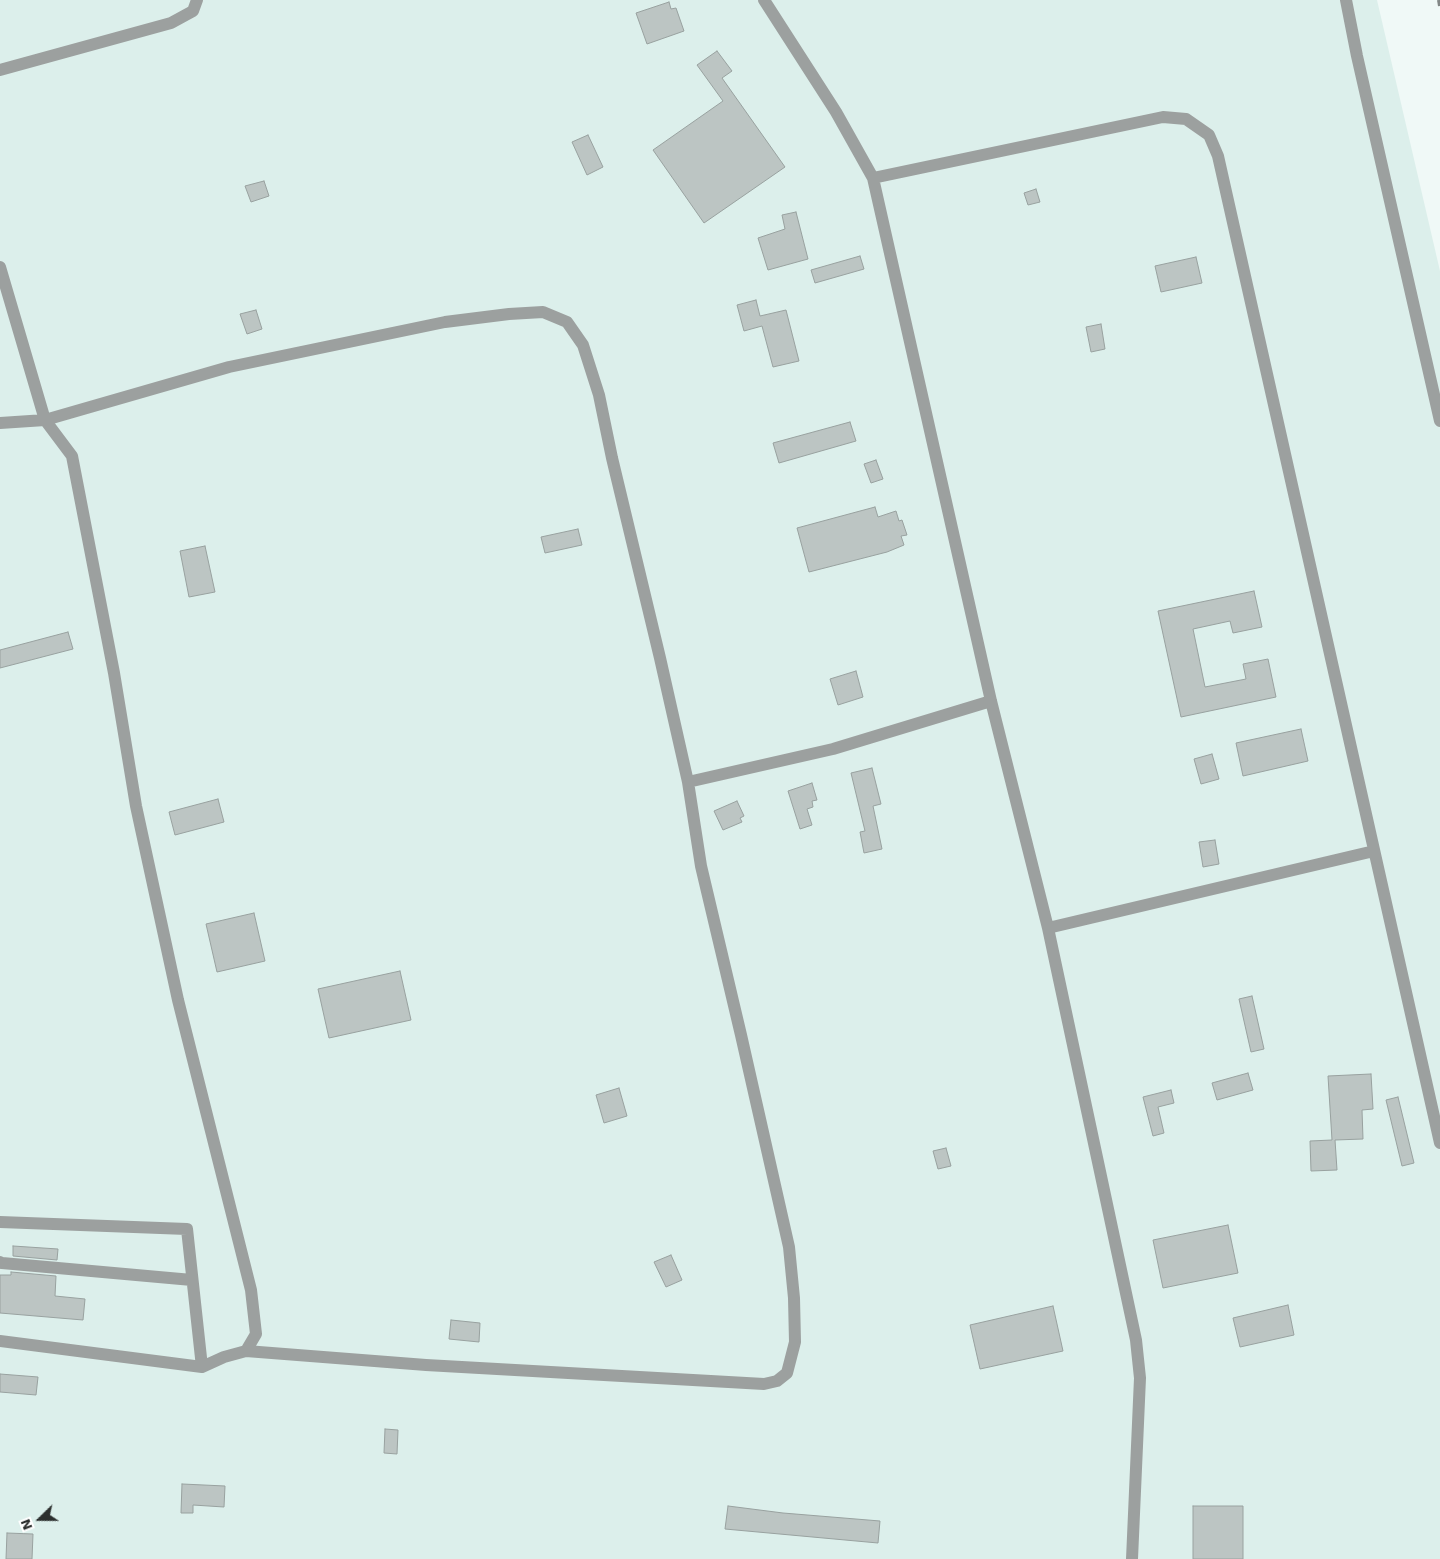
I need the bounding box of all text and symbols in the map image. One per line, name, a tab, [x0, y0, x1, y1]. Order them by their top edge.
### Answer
north arrow	[15, 1494, 65, 1544]
text: N	[17, 1517, 35, 1532]

